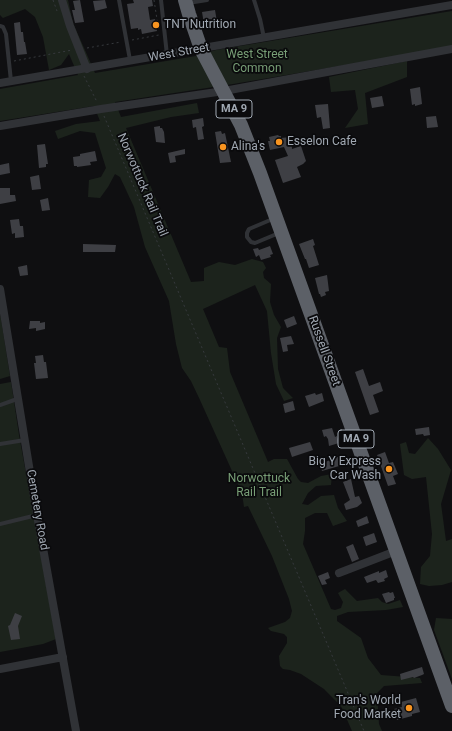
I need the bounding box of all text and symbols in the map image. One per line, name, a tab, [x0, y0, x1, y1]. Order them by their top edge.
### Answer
place label: TNT Nutrition	[164, 18, 236, 32]
marker: TNT Nutrition	[151, 20, 161, 30]
street label: West Street	[147, 41, 211, 65]
park label: West Street Common	[226, 48, 288, 76]
road number: MA 9	[216, 100, 252, 118]
street label: Norwottuck Rail Trail	[114, 131, 170, 239]
place label: Esselon Cafe	[287, 135, 357, 149]
marker: Esselon Cafe	[274, 137, 284, 147]
place label: Alina's	[231, 140, 265, 154]
marker: Alina's	[218, 142, 228, 152]
street label: Russell Street	[305, 314, 343, 388]
road number: MA 9	[338, 430, 374, 448]
place label: Big Y Express Car Wash	[308, 455, 381, 483]
marker: Big Y Express Car Wash	[384, 464, 394, 474]
street label: Cemetery Road	[23, 469, 51, 551]
park label: Norwottuck Rail Trail	[228, 472, 290, 500]
place label: Tran's World Food Market	[334, 694, 401, 722]
marker: Tran's World Food Market	[404, 703, 414, 713]

